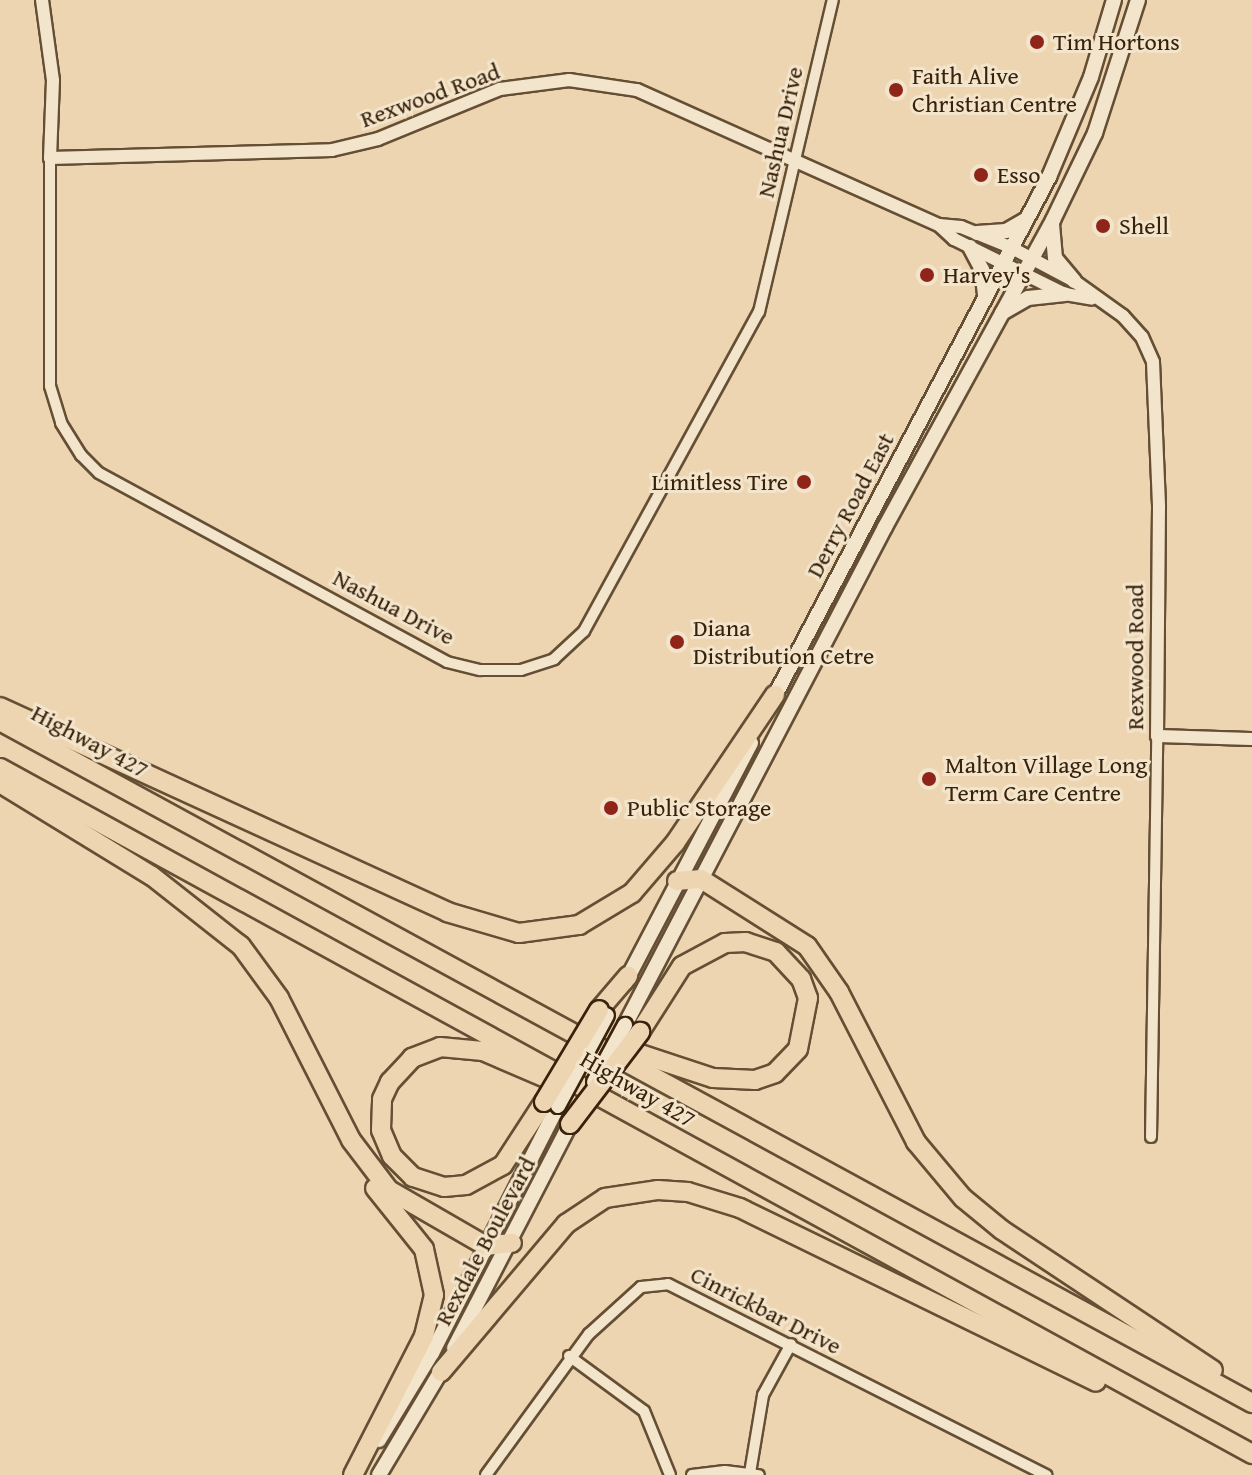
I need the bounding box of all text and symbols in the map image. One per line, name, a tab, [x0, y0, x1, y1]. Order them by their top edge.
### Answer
place label: Tim Hortons	[1053, 28, 1180, 56]
marker: Tim Hortons	[1028, 33, 1046, 51]
street label: Rexwood Road	[356, 56, 504, 134]
place label: Faith Alive Christian Centre	[912, 62, 1077, 118]
street label: Nashua Drive	[751, 64, 809, 200]
marker: Faith Alive Christian Centre	[887, 81, 905, 99]
place label: Esso	[997, 161, 1040, 189]
marker: Esso	[972, 166, 990, 184]
place label: Shell	[1119, 212, 1169, 240]
marker: Shell	[1094, 217, 1112, 235]
place label: Harvey's	[943, 261, 1030, 289]
marker: Harvey's	[918, 266, 936, 284]
street label: Derry Road East	[800, 428, 900, 582]
place label: Limitless Tire	[651, 468, 788, 496]
marker: Limitless Tire	[795, 473, 813, 491]
street label: Nashua Drive	[328, 563, 460, 651]
street label: Rexwood Road	[1121, 584, 1149, 730]
place label: Diana Distribution Cetre	[693, 614, 874, 670]
marker: Diana Distribution Cetre	[668, 633, 686, 651]
street label: Highway 427	[27, 698, 153, 784]
place label: Malton Village Long Term Care Centre	[945, 751, 1147, 807]
marker: Malton Village Long Term Care Centre	[920, 770, 938, 788]
place label: Public Storage	[627, 794, 771, 822]
marker: Public Storage	[602, 799, 620, 817]
street label: Highway 427	[575, 1045, 701, 1133]
street label: Rexdale Boulevard	[429, 1152, 541, 1330]
street label: Cinrickbar Drive	[686, 1260, 846, 1360]

